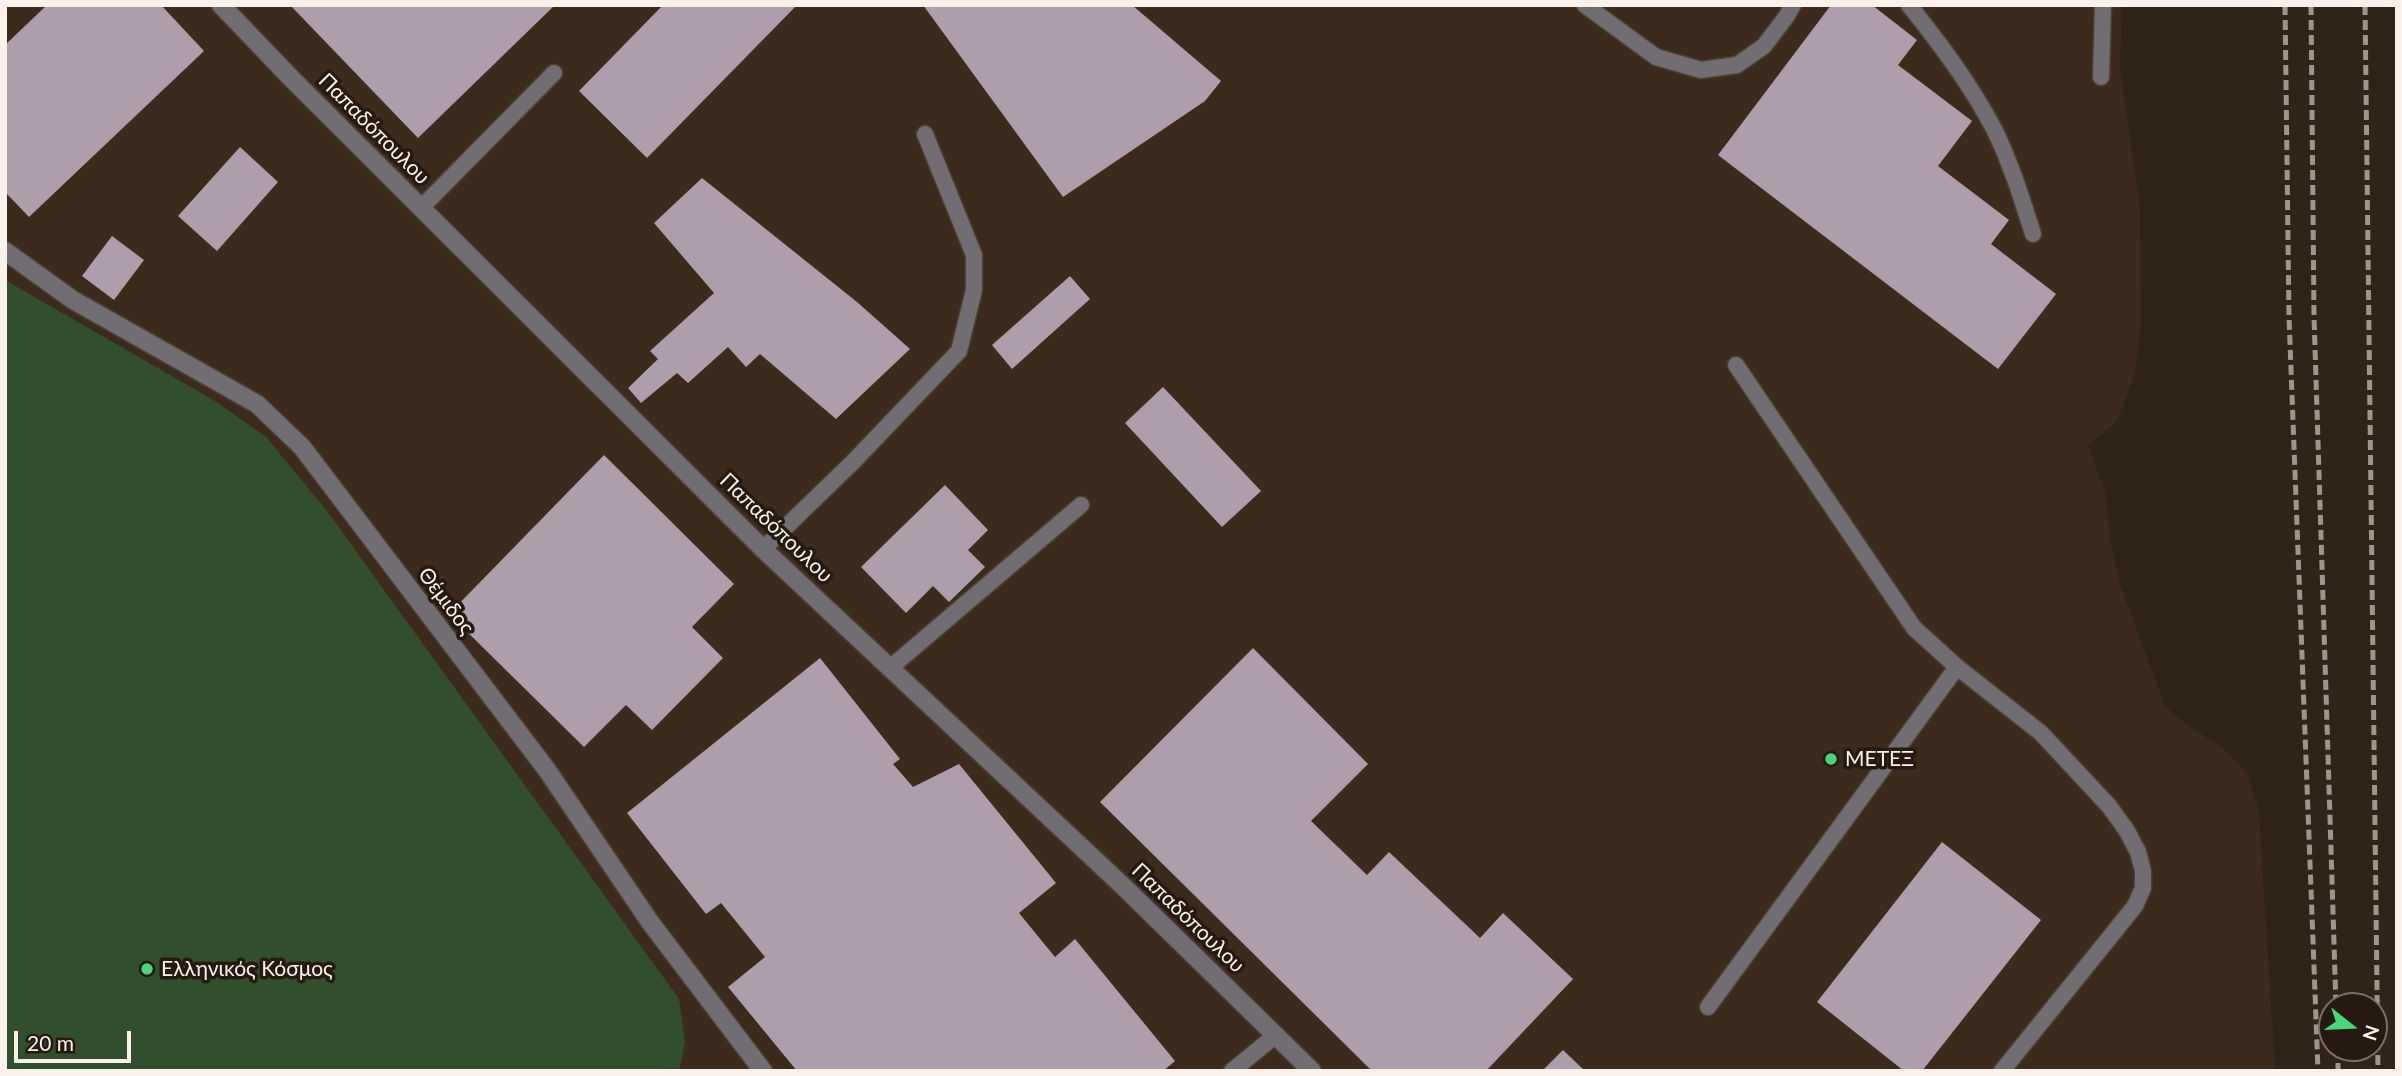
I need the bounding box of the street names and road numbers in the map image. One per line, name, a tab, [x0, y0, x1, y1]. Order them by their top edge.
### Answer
street label: Παπαδόπουλου	[313, 68, 435, 190]
street label: Παπαδόπουλου	[714, 468, 838, 588]
street label: Θέμιδος	[413, 563, 479, 639]
street label: Παπαδόπουλου	[1126, 858, 1250, 978]

